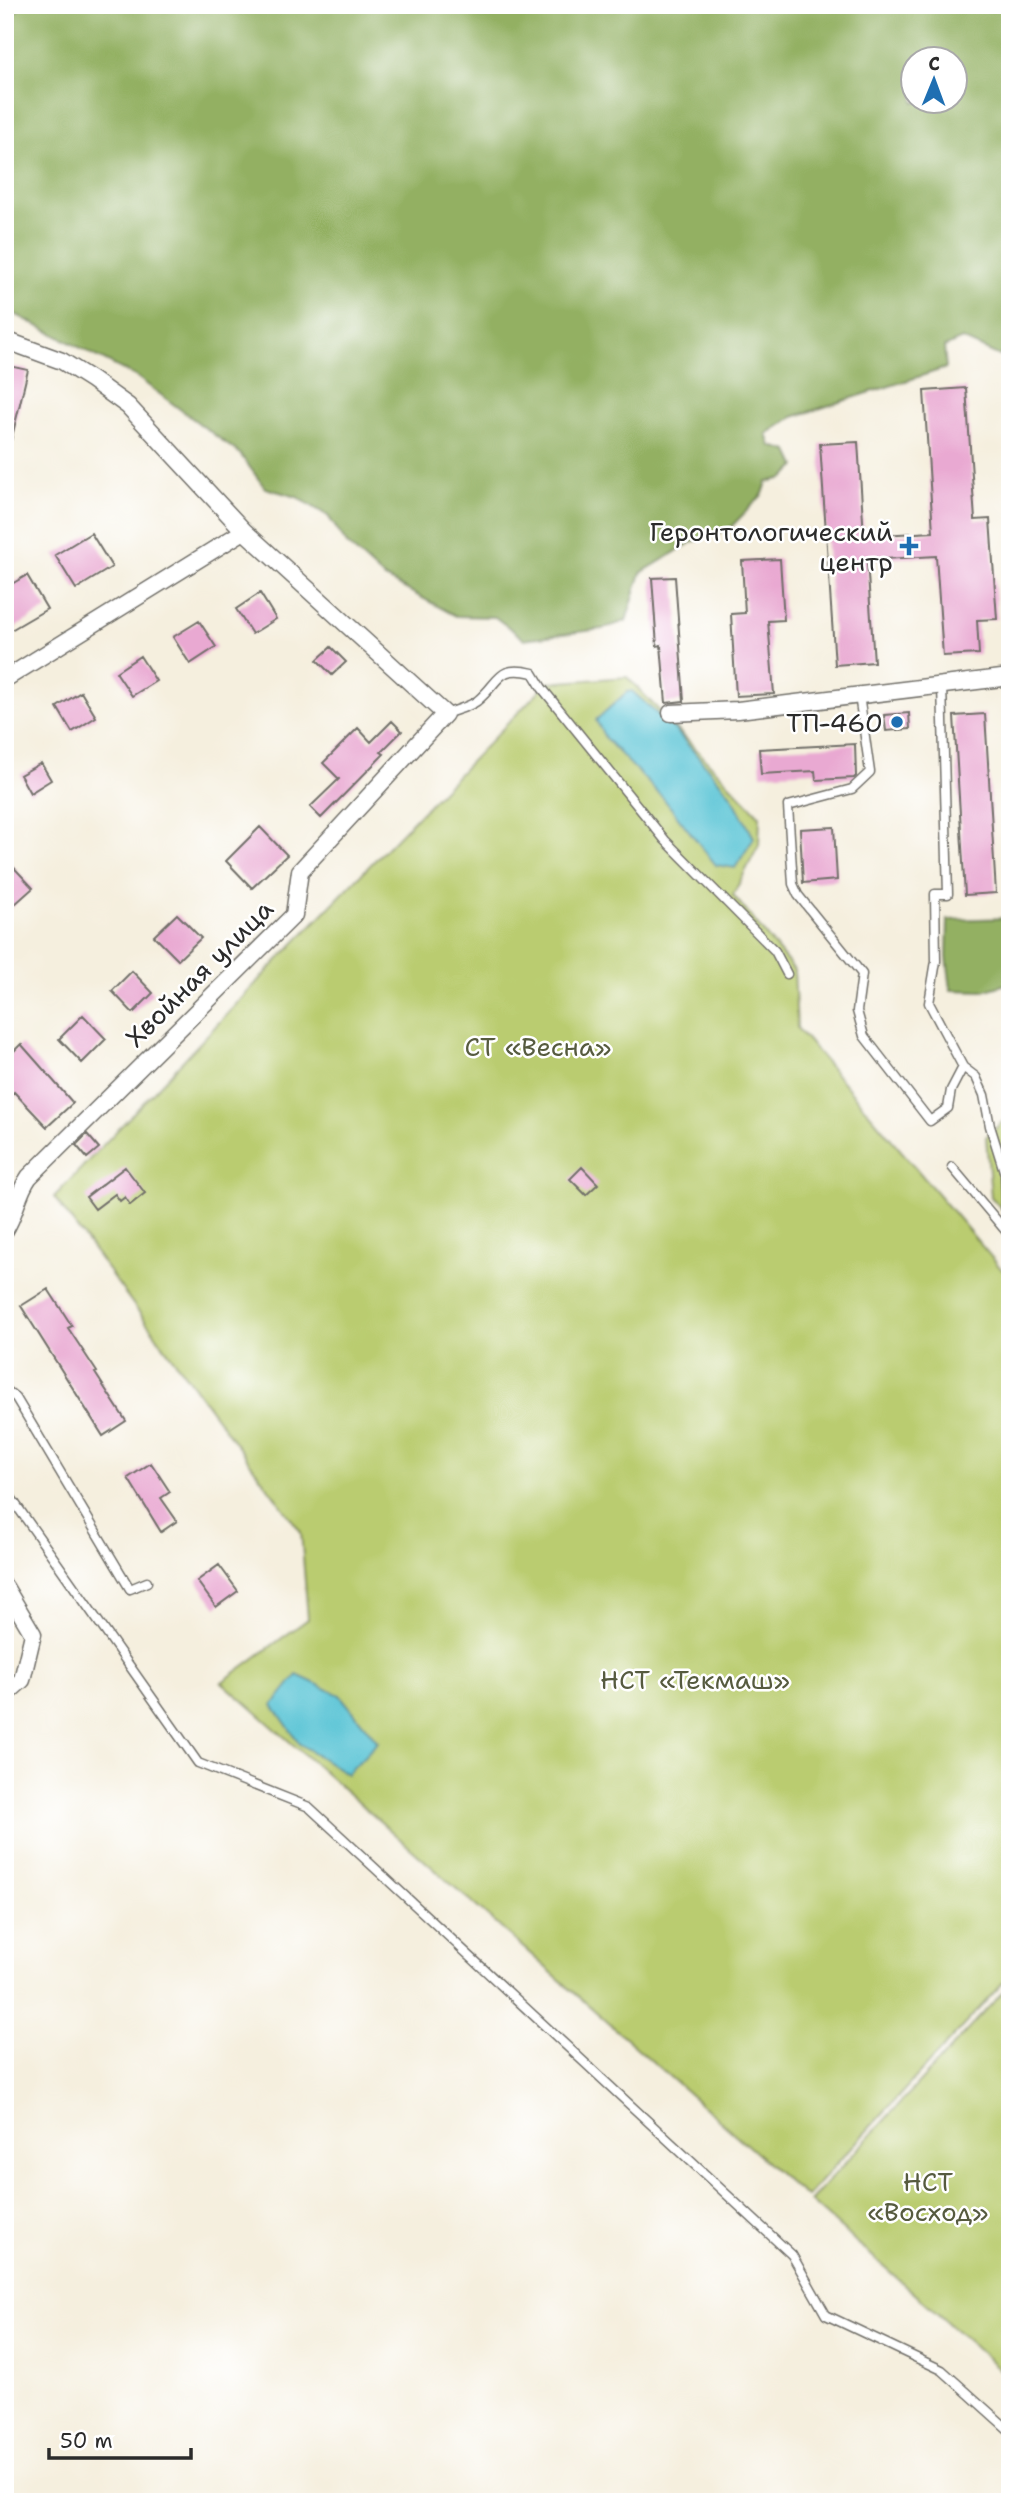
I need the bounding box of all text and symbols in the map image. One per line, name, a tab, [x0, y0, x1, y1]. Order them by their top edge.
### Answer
north arrow	[900, 46, 970, 116]
text: С	[928, 51, 940, 76]
place label: Геронтологический центр	[650, 514, 893, 579]
marker: Геронтологический центр	[899, 536, 919, 556]
place label: ТП-460	[786, 705, 883, 740]
marker: ТП-460	[889, 714, 905, 730]
street label: Хвойная улица	[117, 891, 281, 1055]
park label: СТ «Весна»	[465, 1029, 611, 1064]
park label: НСТ «Текмаш»	[600, 1662, 790, 1697]
park label: НСТ «Восход»	[867, 2164, 989, 2229]
scale bar	[49, 2416, 191, 2460]
text: 50 m	[60, 2427, 113, 2455]

